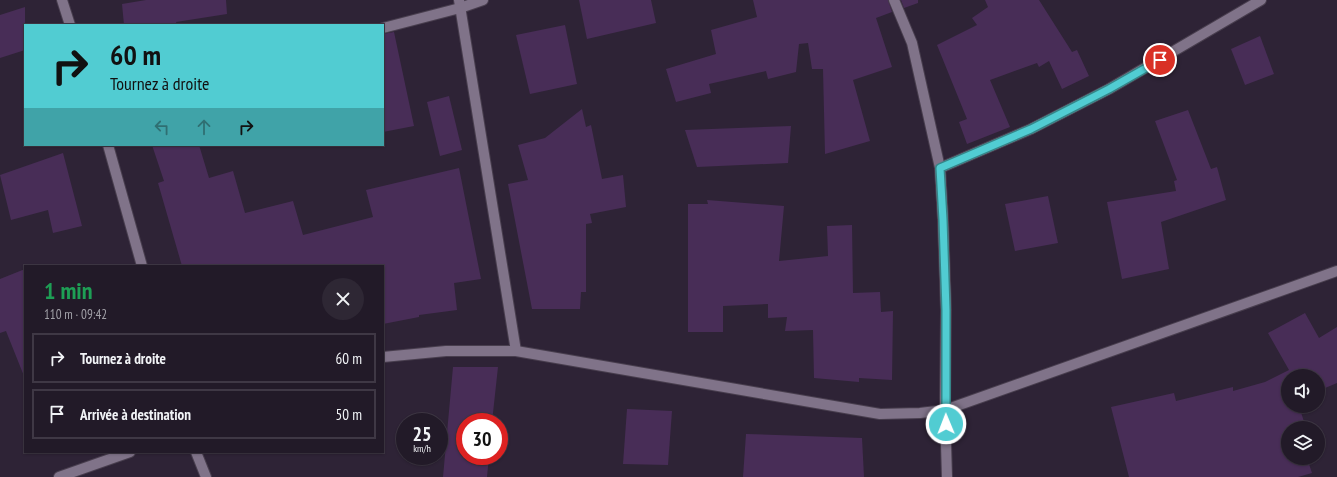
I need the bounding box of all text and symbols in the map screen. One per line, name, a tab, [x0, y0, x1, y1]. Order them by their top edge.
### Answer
text: 60 m	[110, 36, 161, 73]
icon: right	[44, 40, 96, 92]
pin	[1143, 43, 1177, 77]
icon: arrive	[1149, 49, 1171, 71]
text: Tournez à droite	[110, 72, 209, 95]
icon: left	[151, 116, 173, 138]
icon: ahead	[193, 116, 215, 138]
icon: right	[235, 116, 257, 138]
text: 1 min	[44, 275, 92, 306]
button: close	[322, 278, 364, 320]
text: 110 m · 09:42	[44, 306, 107, 323]
icon: right	[46, 347, 68, 369]
text: Tournez à droite	[80, 349, 166, 368]
text: 60 m	[336, 349, 362, 368]
map controls	[1281, 369, 1325, 465]
button: sound	[1281, 369, 1325, 413]
icon: arrive	[46, 403, 68, 425]
position arrow	[925, 403, 967, 445]
text: Arrivée à destination	[80, 405, 191, 424]
text: 50 m	[336, 405, 362, 424]
speed limit sign: 30	[456, 413, 508, 465]
text: 25	[412, 421, 432, 447]
button: layers	[1281, 421, 1325, 465]
text: km/h	[413, 442, 431, 455]

